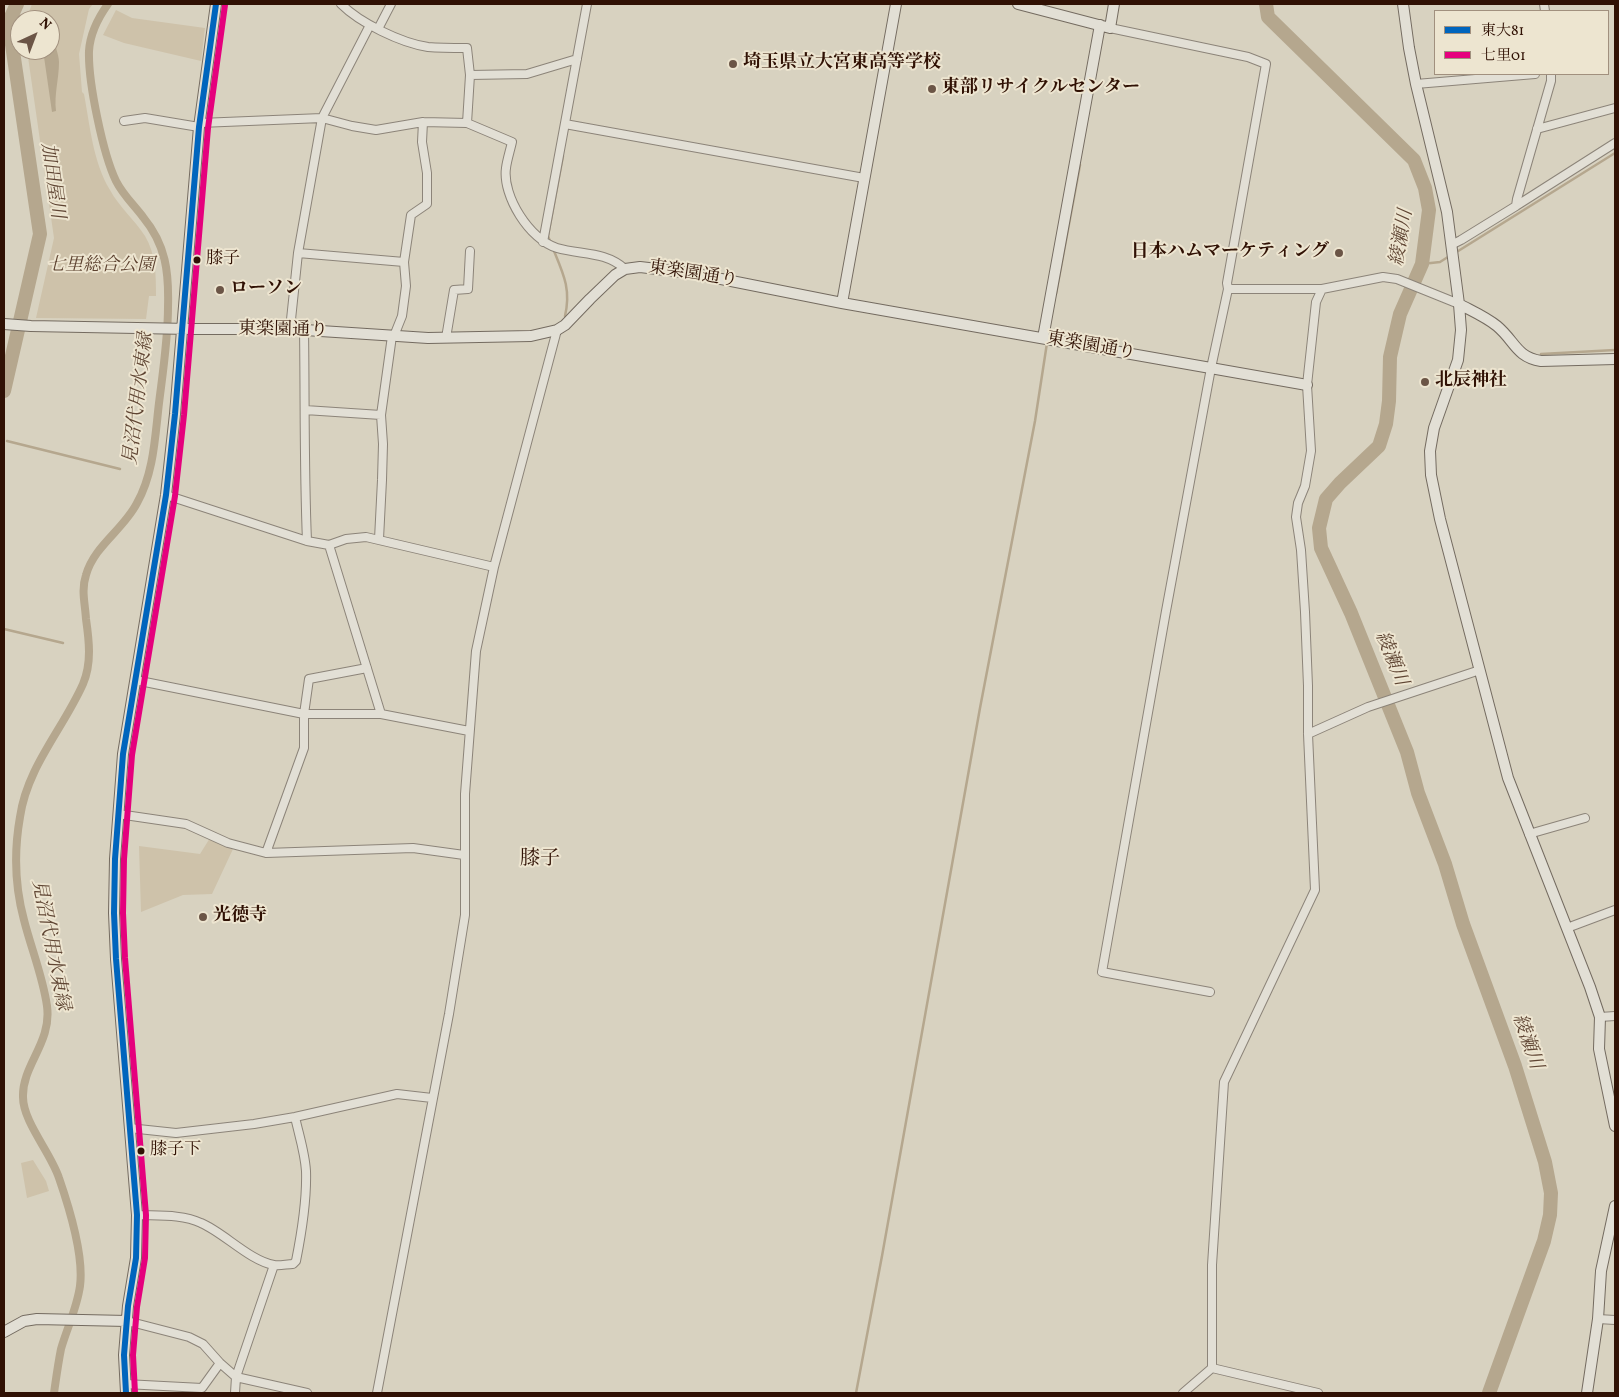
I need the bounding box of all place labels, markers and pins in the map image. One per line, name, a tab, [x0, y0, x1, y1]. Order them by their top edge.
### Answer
place label: 埼玉県立大宮東高等学校	[743, 53, 941, 75]
marker: 埼玉県立大宮東高等学校	[727, 58, 739, 70]
place label: 東部リサイクルセンター	[942, 78, 1140, 100]
marker: 東部リサイクルセンター	[926, 83, 938, 95]
place label: 日本ハムマーケティング	[1131, 242, 1329, 264]
marker: 日本ハムマーケティング	[1333, 247, 1345, 259]
place label: 膝子	[206, 250, 240, 270]
marker: 膝子	[192, 255, 202, 265]
place label: ローソン	[230, 279, 302, 301]
marker: ローソン	[214, 284, 226, 296]
place label: 北辰神社	[1435, 371, 1507, 393]
marker: 北辰神社	[1419, 376, 1431, 388]
place label: 光徳寺	[213, 906, 267, 928]
marker: 光徳寺	[197, 911, 209, 923]
place label: 膝子下	[150, 1141, 201, 1161]
marker: 膝子下	[136, 1146, 146, 1156]

